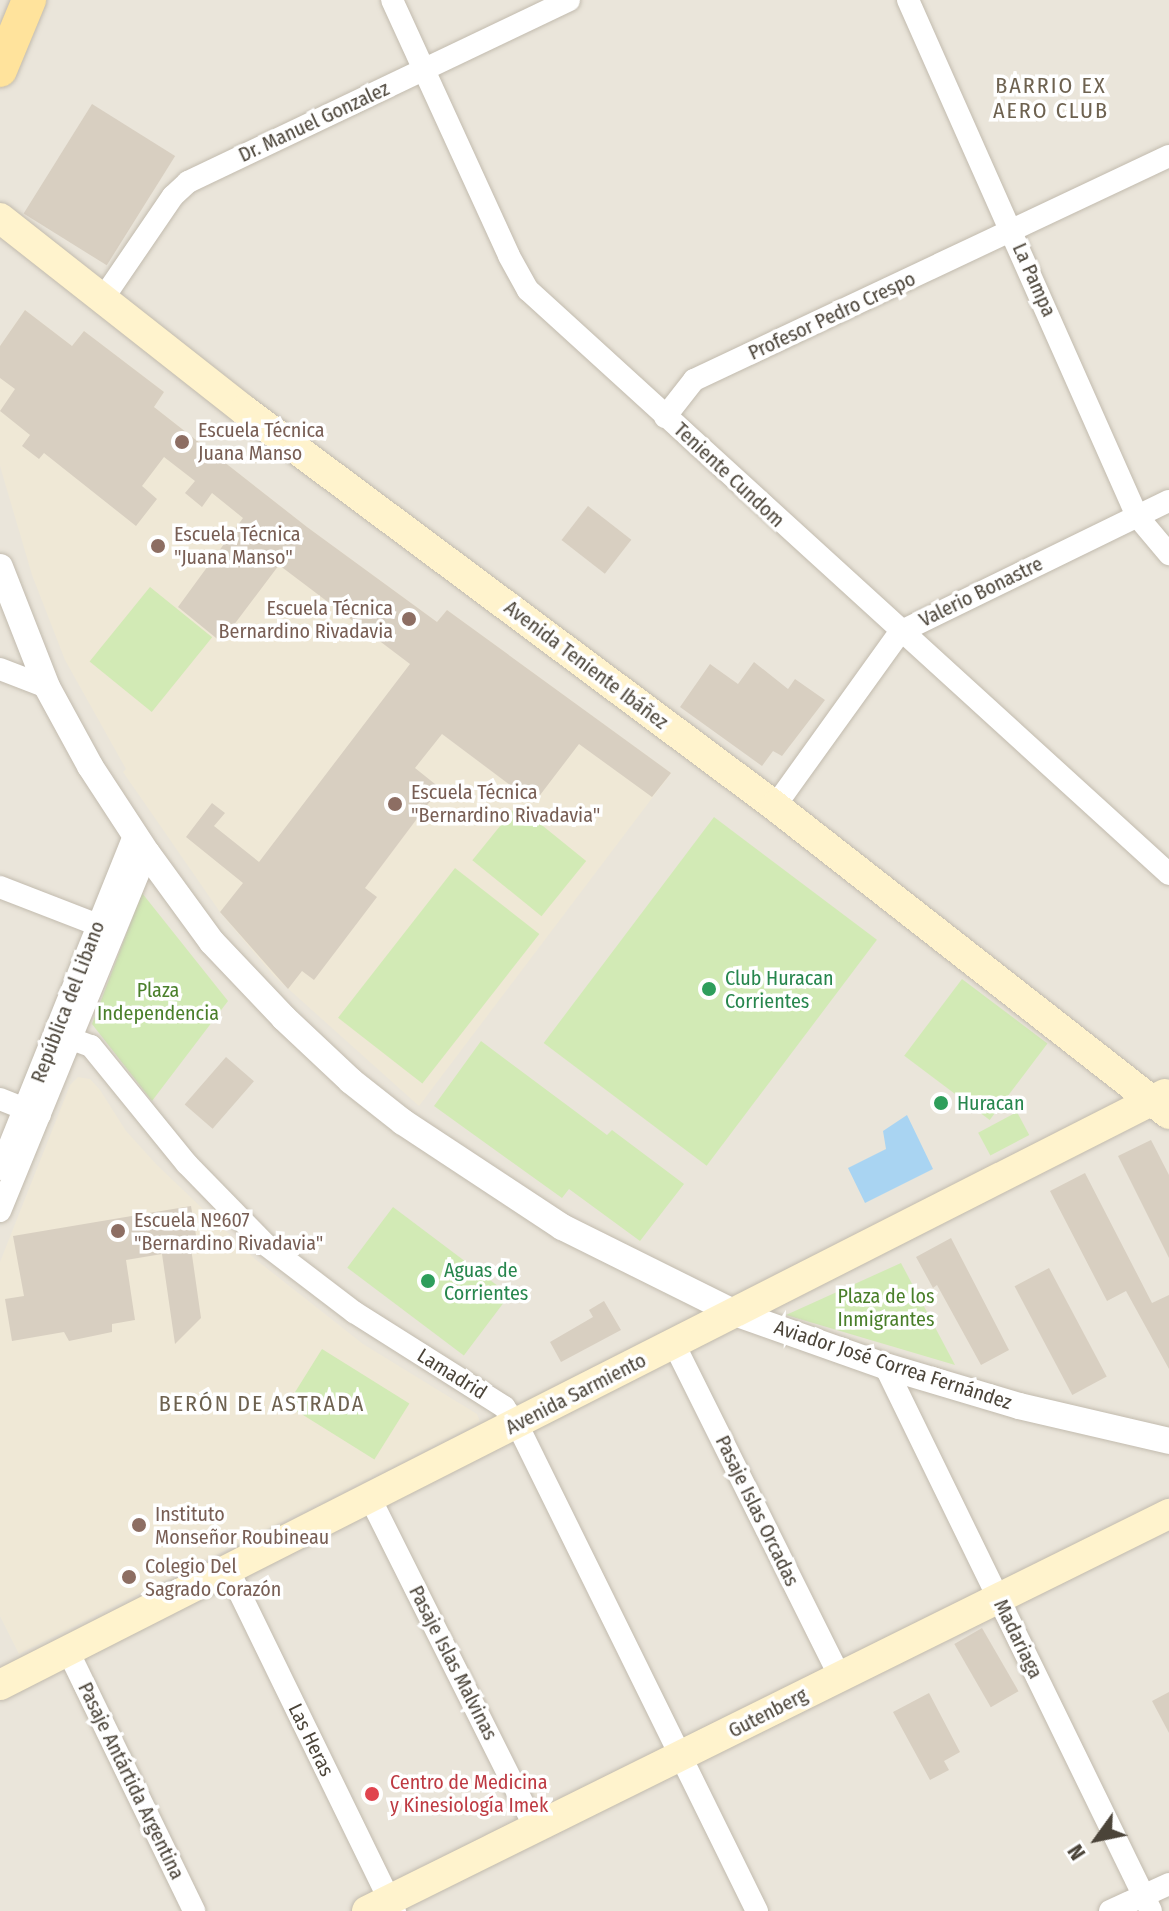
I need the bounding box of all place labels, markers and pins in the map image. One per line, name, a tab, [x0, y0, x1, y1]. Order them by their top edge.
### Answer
place label: Escuela Técnica Juana Manso	[198, 418, 325, 465]
marker: Escuela Técnica Juana Manso	[173, 433, 191, 451]
place label: Escuela Técnica "Juana Manso"	[174, 522, 301, 569]
marker: Escuela Técnica "Juana Manso"	[149, 537, 167, 555]
place label: Escuela Técnica Bernardino Rivadavia	[219, 596, 393, 643]
marker: Escuela Técnica Bernardino Rivadavia	[400, 610, 418, 628]
place label: Escuela Técnica "Bernardino Rivadavia"	[411, 780, 600, 827]
marker: Escuela Técnica "Bernardino Rivadavia"	[386, 795, 404, 813]
place label: Club Huracan Corrientes	[725, 966, 833, 1013]
marker: Club Huracan Corrientes	[700, 980, 718, 998]
place label: Huracan	[957, 1091, 1024, 1115]
marker: Huracan	[932, 1094, 950, 1112]
place label: Escuela Nº607 "Bernardino Rivadavia"	[134, 1208, 323, 1255]
marker: Escuela Nº607 "Bernardino Rivadavia"	[109, 1222, 127, 1240]
place label: Aguas de Corrientes	[444, 1258, 528, 1305]
marker: Aguas de Corrientes	[419, 1272, 437, 1290]
place label: Instituto Monseñor Roubineau	[155, 1502, 329, 1549]
marker: Instituto Monseñor Roubineau	[130, 1516, 148, 1534]
place label: Colegio Del Sagrado Corazón	[145, 1554, 281, 1601]
marker: Colegio Del Sagrado Corazón	[120, 1568, 138, 1586]
place label: Centro de Medicina y Kinesiología Imek	[390, 1770, 548, 1817]
marker: Centro de Medicina y Kinesiología Imek	[361, 1783, 383, 1805]

